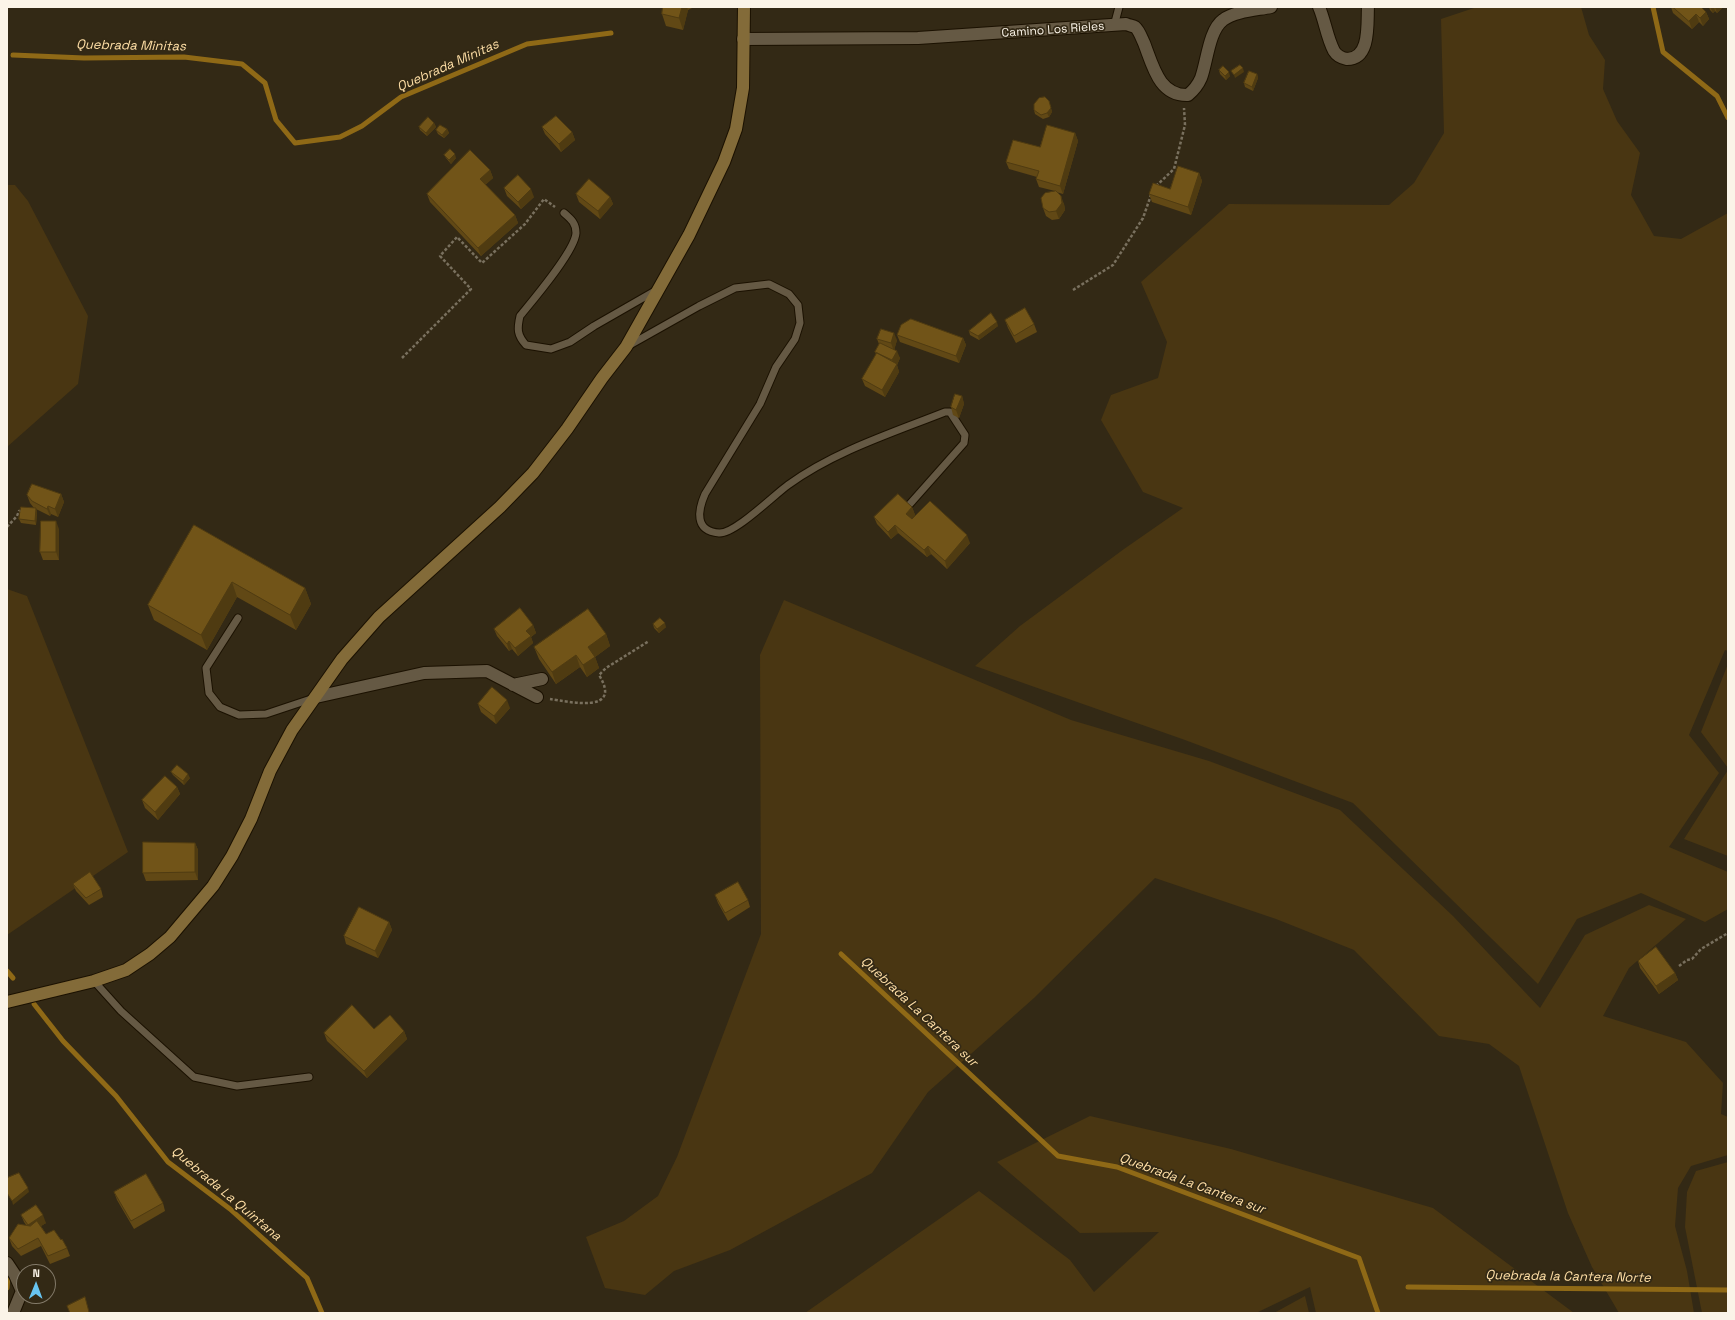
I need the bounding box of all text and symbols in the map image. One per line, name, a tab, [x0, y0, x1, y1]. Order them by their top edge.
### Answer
street label: Camino Los Rieles	[1001, 19, 1105, 41]
water label: Quebrada Minitas	[76, 37, 186, 55]
water label: Quebrada Minitas	[395, 37, 501, 95]
water label: Quebrada La Cantera sur	[857, 954, 981, 1070]
water label: Quebrada La Quintana	[168, 1144, 284, 1244]
water label: Quebrada La Cantera sur	[1117, 1150, 1267, 1218]
north arrow	[16, 1264, 56, 1304]
text: N	[32, 1266, 40, 1280]
water label: Quebrada la Cantera Norte	[1485, 1268, 1651, 1286]

